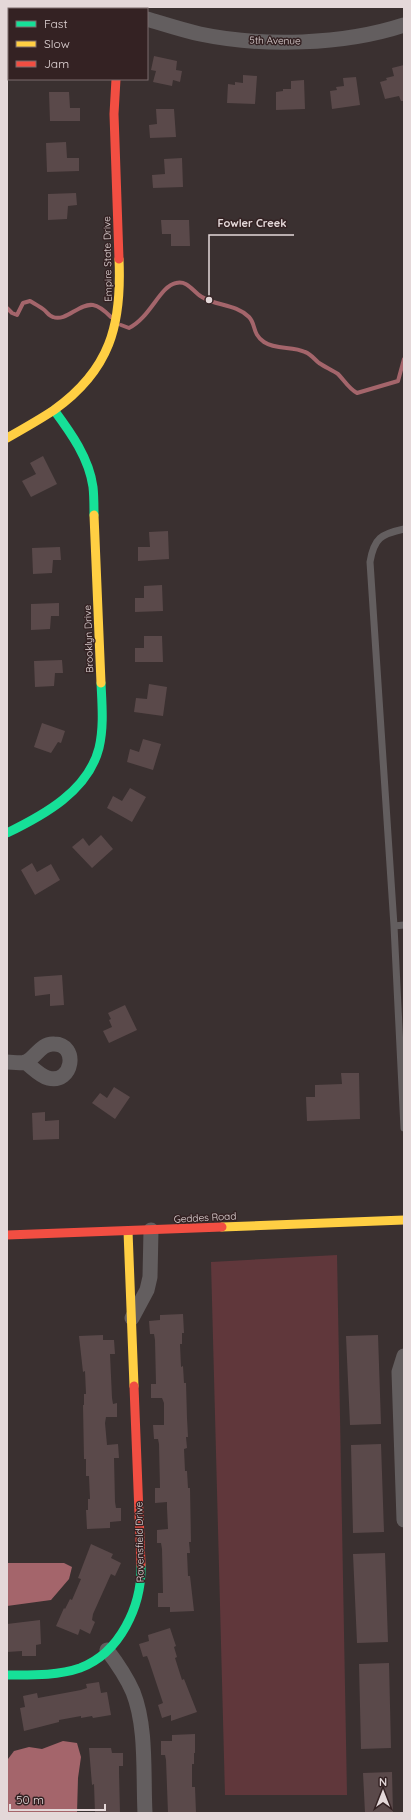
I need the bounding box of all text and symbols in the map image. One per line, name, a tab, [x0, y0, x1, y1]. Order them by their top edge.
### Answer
legend	[8, 8, 148, 80]
text: Fast	[44, 16, 68, 31]
street label: 5th Avenue	[249, 34, 301, 47]
text: Slow	[44, 36, 70, 51]
text: Jam	[44, 56, 69, 71]
callout: Fowler Creek	[209, 212, 294, 235]
street label: Empire State Drive	[100, 216, 115, 302]
text: Fowler Creek	[217, 216, 287, 230]
street label: Brooklyn Drive	[81, 604, 96, 673]
street label: Geddes Road	[173, 1209, 237, 1226]
street label: Ravensfield Drive	[132, 1501, 147, 1582]
north arrow	[363, 1772, 403, 1812]
text: N	[379, 1775, 387, 1789]
scale bar	[10, 1786, 105, 1812]
text: 50 m	[16, 1792, 44, 1807]

